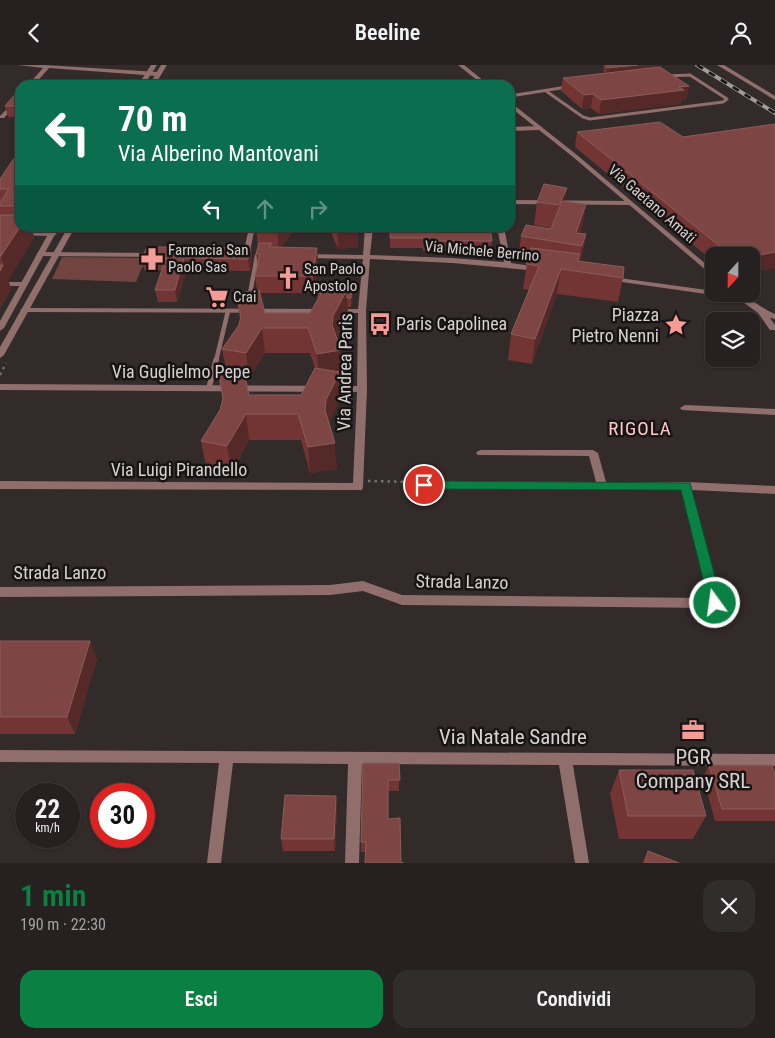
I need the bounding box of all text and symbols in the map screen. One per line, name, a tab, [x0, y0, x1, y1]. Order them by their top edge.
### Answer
icon: back	[20, 19, 48, 47]
icon: person	[727, 19, 755, 47]
text: Beeline	[355, 20, 420, 45]
text: 70 m	[118, 99, 187, 140]
icon: left	[35, 100, 100, 165]
text: Via Alberino Mantovani	[118, 141, 319, 166]
street label: Via Gaetano Amati	[604, 161, 700, 247]
icon: left	[198, 195, 226, 223]
icon: ahead	[251, 195, 279, 223]
icon: right	[304, 195, 332, 223]
street label: Via Michele Berrino	[424, 237, 540, 265]
place label: Farmacia San Paolo Sas	[168, 241, 248, 276]
pharmacy icon: Farmacia San Paolo Sas	[139, 246, 165, 272]
north arrow	[705, 247, 760, 303]
map controls	[705, 247, 760, 367]
place label: San Paolo Apostolo	[304, 260, 364, 295]
church icon: San Paolo Apostolo	[275, 265, 301, 291]
supermarket icon: Crai	[204, 284, 230, 310]
place label: Crai	[233, 288, 256, 306]
place label: Piazza Pietro Nenni	[571, 304, 659, 346]
bus stop icon: Paris Capolinea	[367, 311, 393, 337]
place icon: Piazza Pietro Nenni	[663, 312, 689, 338]
button: layers	[705, 312, 760, 367]
street label: Via Andrea Paris	[333, 313, 356, 431]
place label: Paris Capolinea	[396, 313, 507, 334]
street label: Via Guglielmo Pepe	[112, 361, 250, 382]
district label: RIGOLA	[608, 417, 672, 440]
street label: Via Luigi Pirandello	[111, 459, 247, 480]
pin	[403, 464, 445, 506]
icon: arrive	[410, 471, 438, 499]
street label: Strada Lanzo	[14, 562, 106, 583]
street label: Strada Lanzo	[415, 570, 509, 593]
position arrow	[688, 576, 740, 628]
office icon: PGR Company SRL	[680, 717, 706, 743]
street label: Via Natale Sandre	[439, 725, 587, 749]
place label: PGR Company SRL	[636, 745, 750, 793]
speed limit sign: 30	[90, 783, 155, 848]
text: 22	[35, 795, 60, 824]
text: km/h	[35, 821, 60, 835]
text: 1 min	[20, 878, 86, 913]
button: close	[703, 880, 755, 932]
text: 190 m · 22:30	[20, 915, 106, 934]
button: Esci	[20, 970, 383, 1028]
button: Condividi	[393, 970, 755, 1028]

